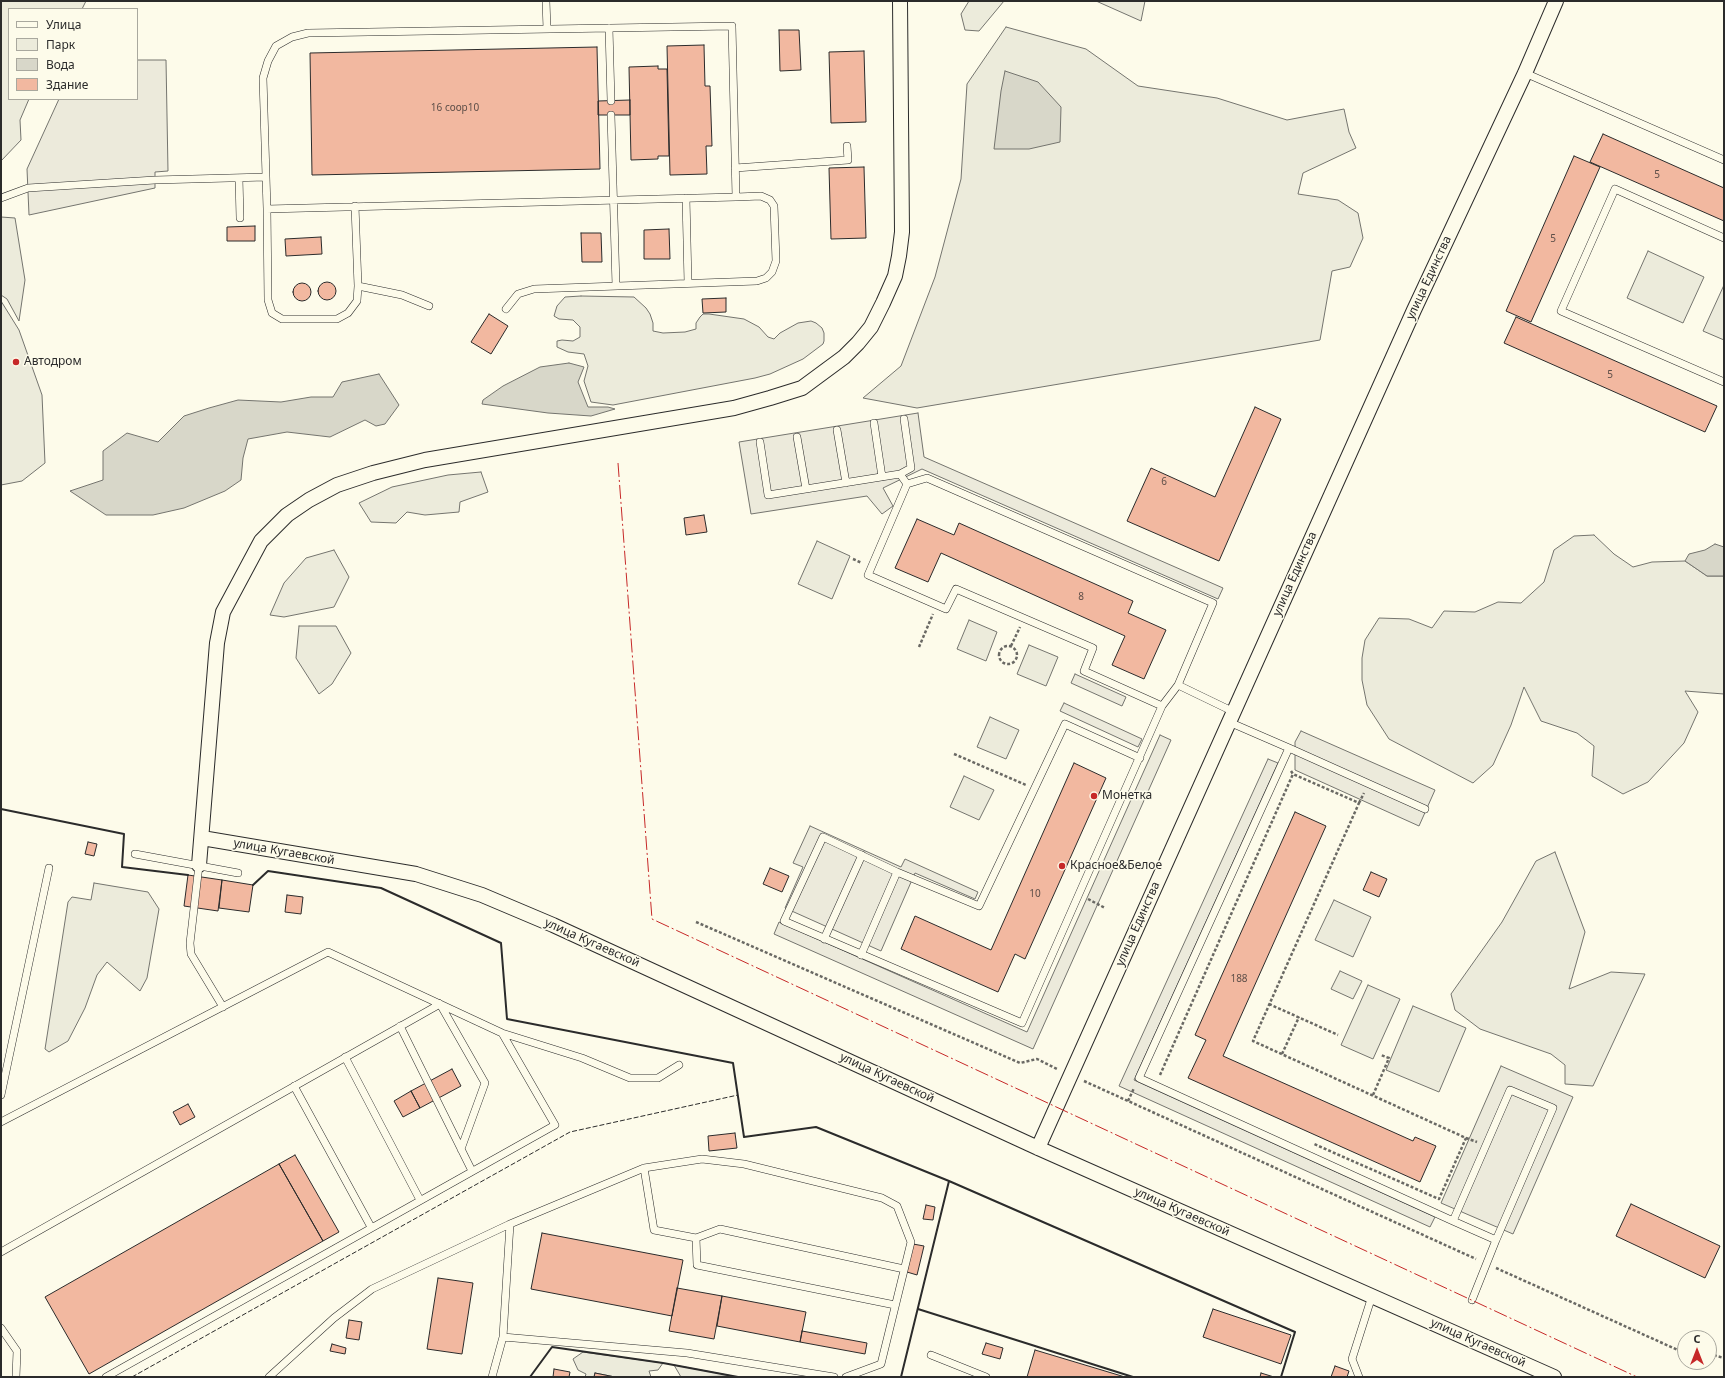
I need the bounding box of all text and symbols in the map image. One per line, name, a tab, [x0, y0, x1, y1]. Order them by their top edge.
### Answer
legend	[8, 8, 138, 100]
text: Улица	[46, 16, 81, 33]
text: Парк	[46, 36, 75, 53]
text: Вода	[46, 56, 75, 73]
text: Здание	[46, 76, 88, 93]
house number: 16 соор10	[431, 102, 479, 114]
house number: 5	[1654, 169, 1660, 181]
house number: 5	[1550, 233, 1556, 245]
street label: улица Единства	[1403, 234, 1455, 322]
place label: Автодром	[24, 355, 82, 369]
marker: Автодром	[11, 357, 21, 367]
house number: 5	[1607, 369, 1613, 381]
house number: 6	[1161, 476, 1167, 488]
street label: улица Единства	[1270, 530, 1320, 618]
house number: 8	[1078, 591, 1084, 603]
place label: Монетка	[1102, 789, 1152, 803]
marker: Монетка	[1089, 791, 1099, 801]
street label: улица Кугаевской	[232, 836, 336, 868]
place label: Красное&Белое	[1070, 859, 1162, 873]
marker: Красное&Белое	[1057, 861, 1067, 871]
street label: улица Единства	[1113, 880, 1163, 968]
house number: 10	[1029, 888, 1041, 900]
street label: улица Кугаевской	[542, 916, 642, 970]
house number: 188	[1230, 973, 1248, 985]
street label: улица Кугаевской	[837, 1050, 937, 1106]
street label: улица Кугаевской	[1132, 1185, 1232, 1239]
street label: улица Кугаевской	[1428, 1316, 1528, 1370]
north arrow	[1677, 1330, 1717, 1370]
text: С	[1693, 1331, 1701, 1346]

